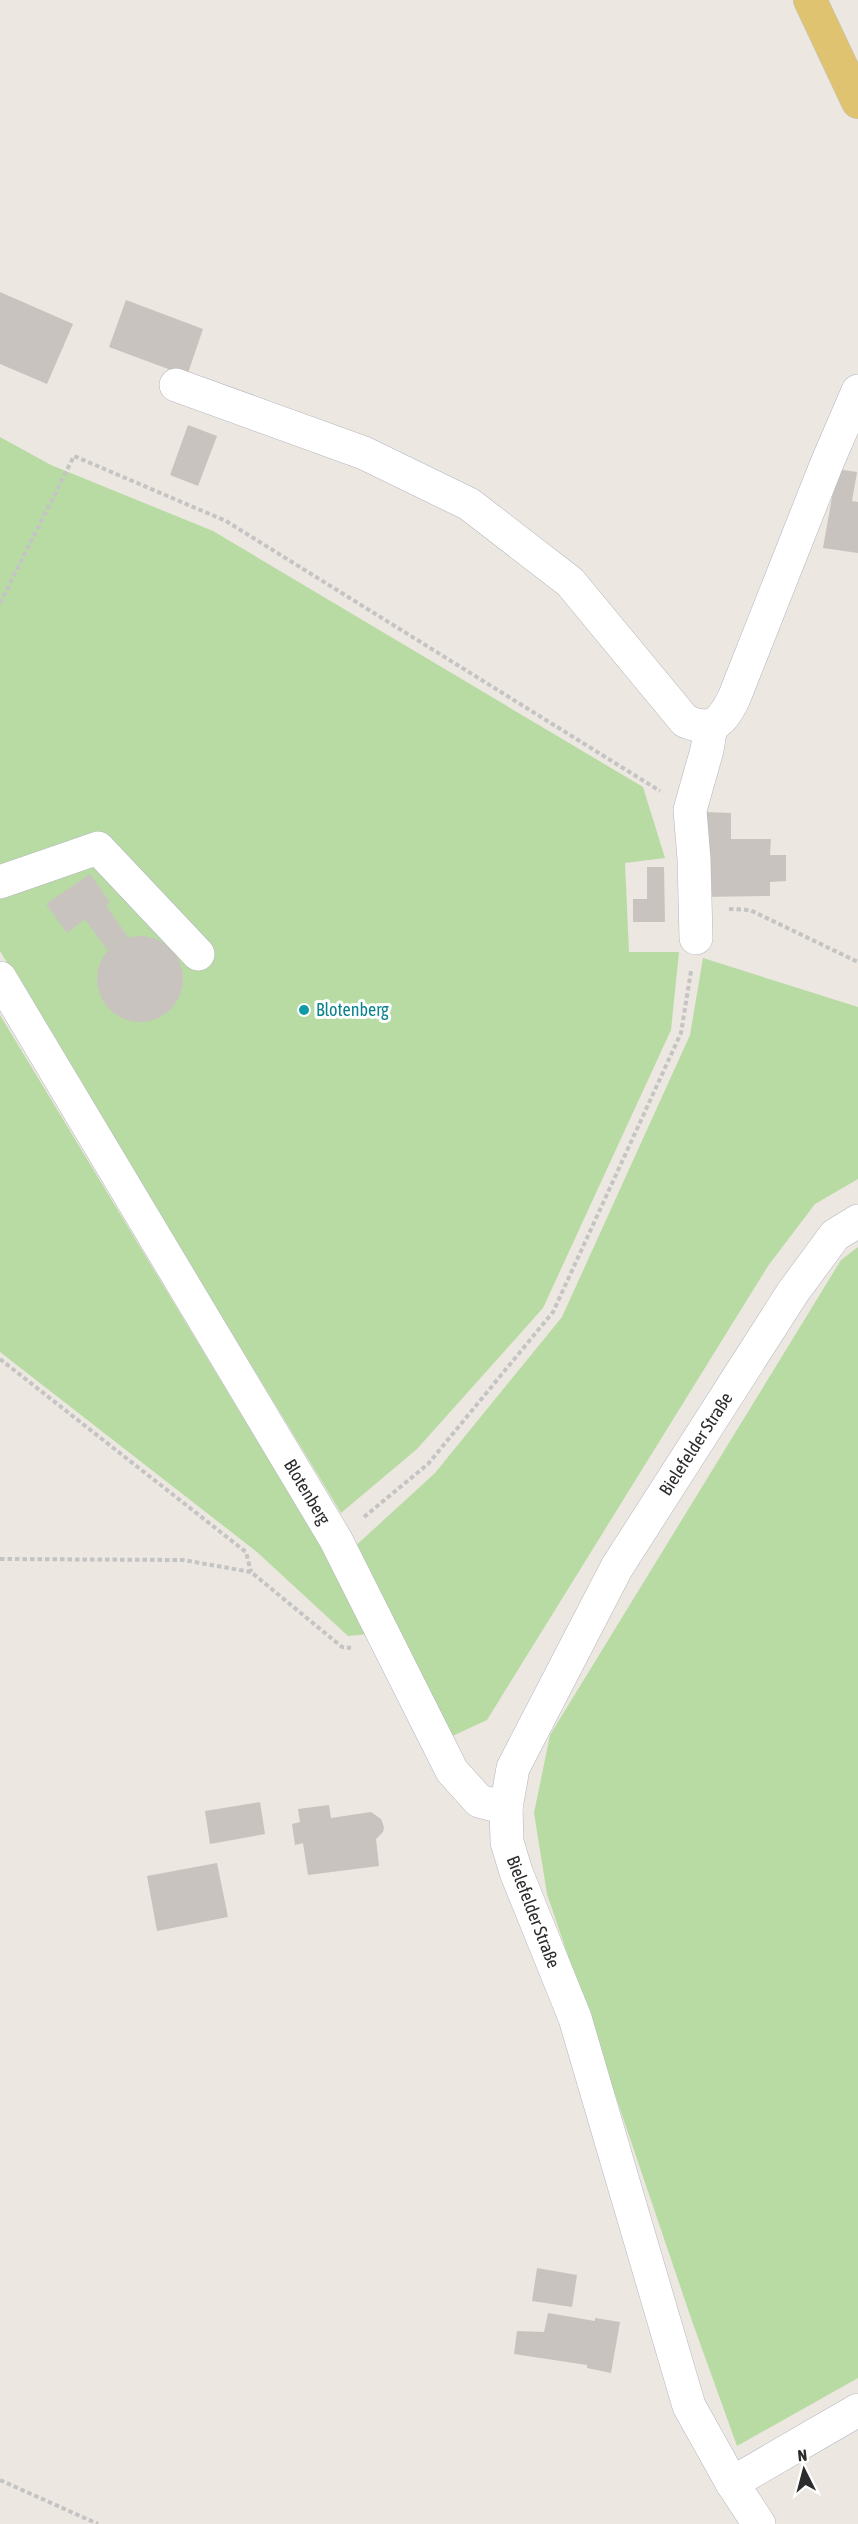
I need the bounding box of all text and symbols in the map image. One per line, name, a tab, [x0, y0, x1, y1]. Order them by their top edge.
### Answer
place label: Blotenberg	[316, 999, 389, 1020]
marker: Blotenberg	[297, 1003, 311, 1017]
street label: Bielefelder Straße	[655, 1388, 737, 1499]
street label: Blotenberg	[280, 1455, 335, 1529]
street label: Bielefelder Straße	[502, 1853, 565, 1971]
north arrow	[774, 2440, 834, 2500]
text: N	[797, 2446, 808, 2465]

